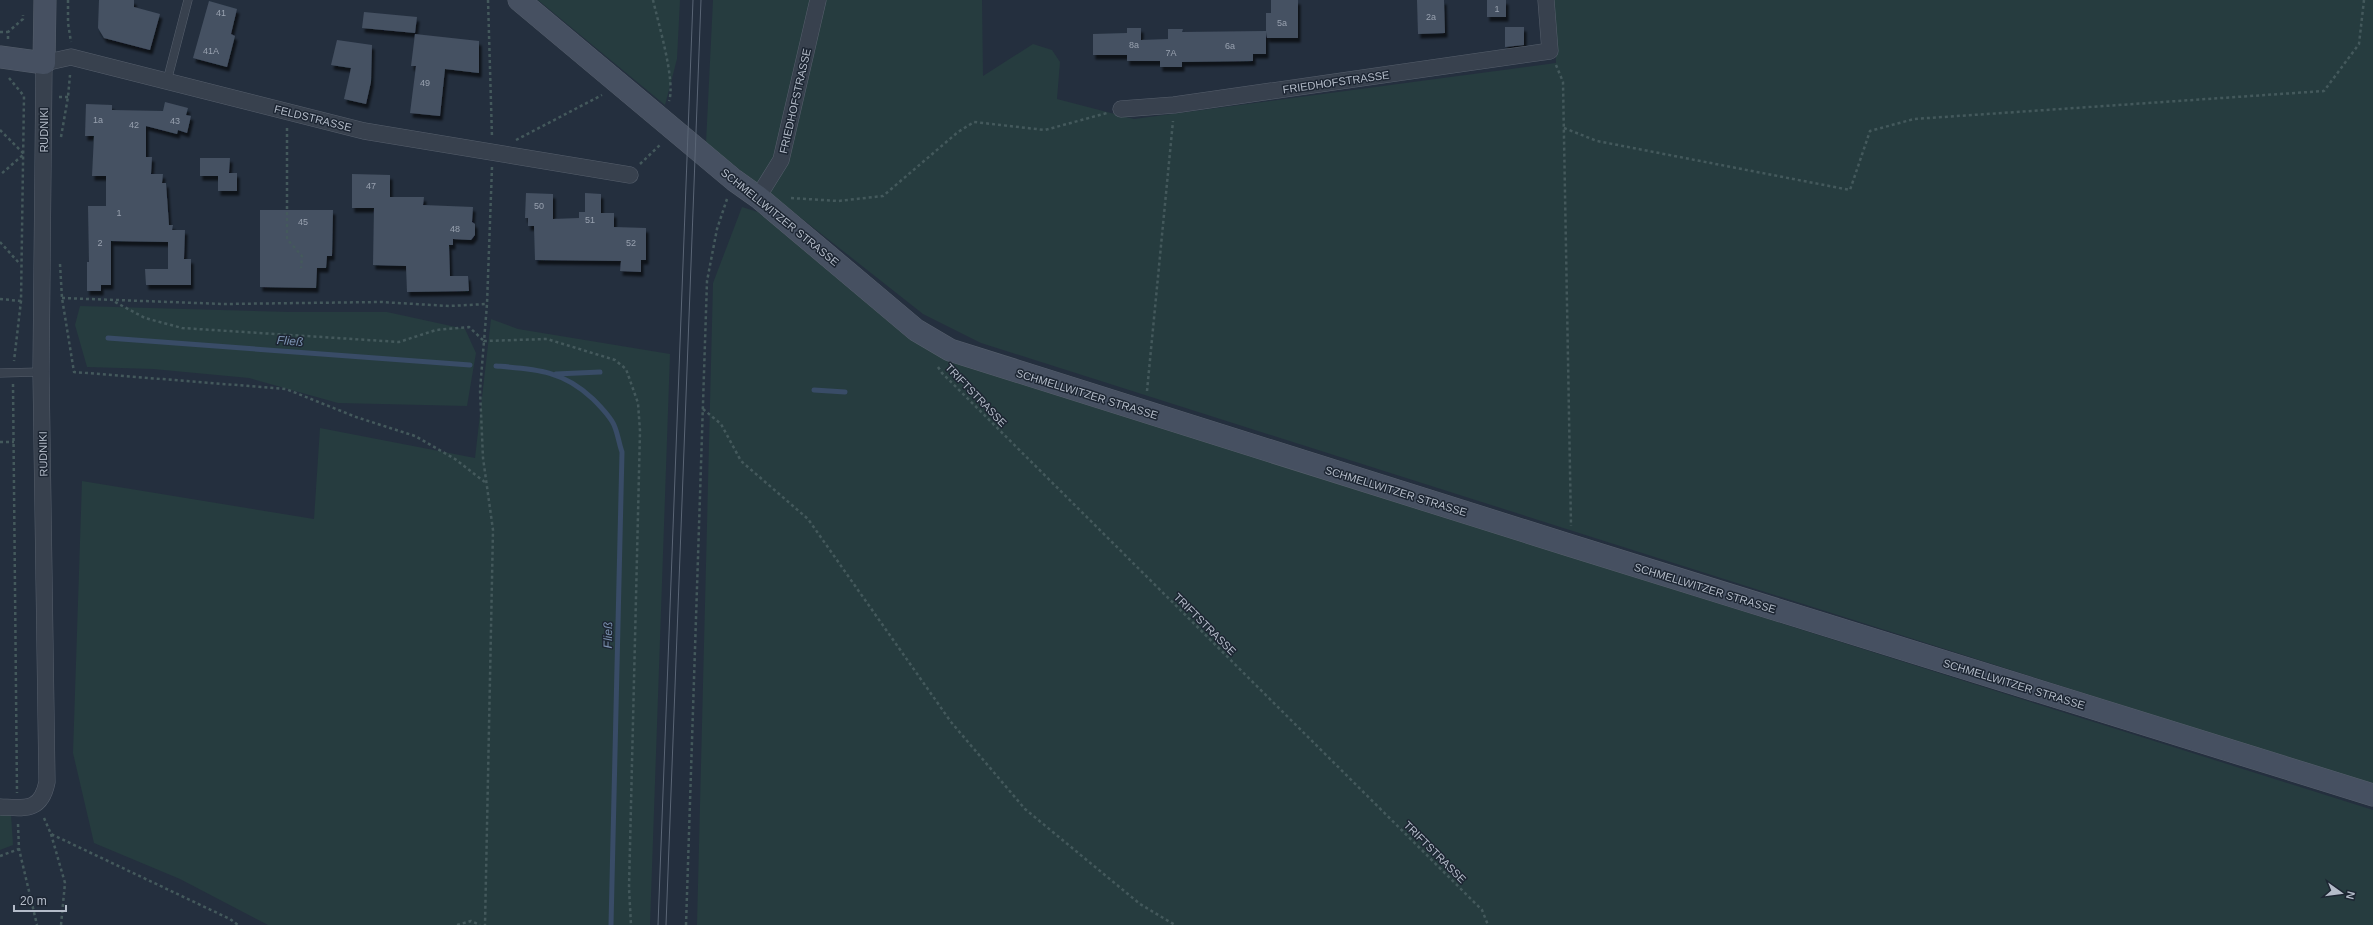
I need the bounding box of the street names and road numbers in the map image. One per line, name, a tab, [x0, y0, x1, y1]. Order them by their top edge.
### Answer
street label: FRIEDHOFSTRASSE	[777, 47, 813, 155]
street label: FRIEDHOFSTRASSE	[1282, 69, 1390, 95]
street label: FELDSTRASSE	[273, 103, 353, 133]
street label: RUDNIKI	[38, 107, 50, 153]
street label: SCHMELLWITZER STRASSE	[719, 166, 841, 268]
street label: TRIFTSTRASSE	[943, 361, 1009, 429]
street label: SCHMELLWITZER STRASSE	[1015, 367, 1159, 421]
street label: RUDNIKI	[37, 431, 49, 477]
street label: SCHMELLWITZER STRASSE	[1324, 464, 1468, 518]
street label: SCHMELLWITZER STRASSE	[1633, 561, 1777, 615]
street label: TRIFTSTRASSE	[1172, 591, 1238, 657]
street label: SCHMELLWITZER STRASSE	[1942, 657, 2086, 711]
street label: TRIFTSTRASSE	[1402, 819, 1468, 885]

